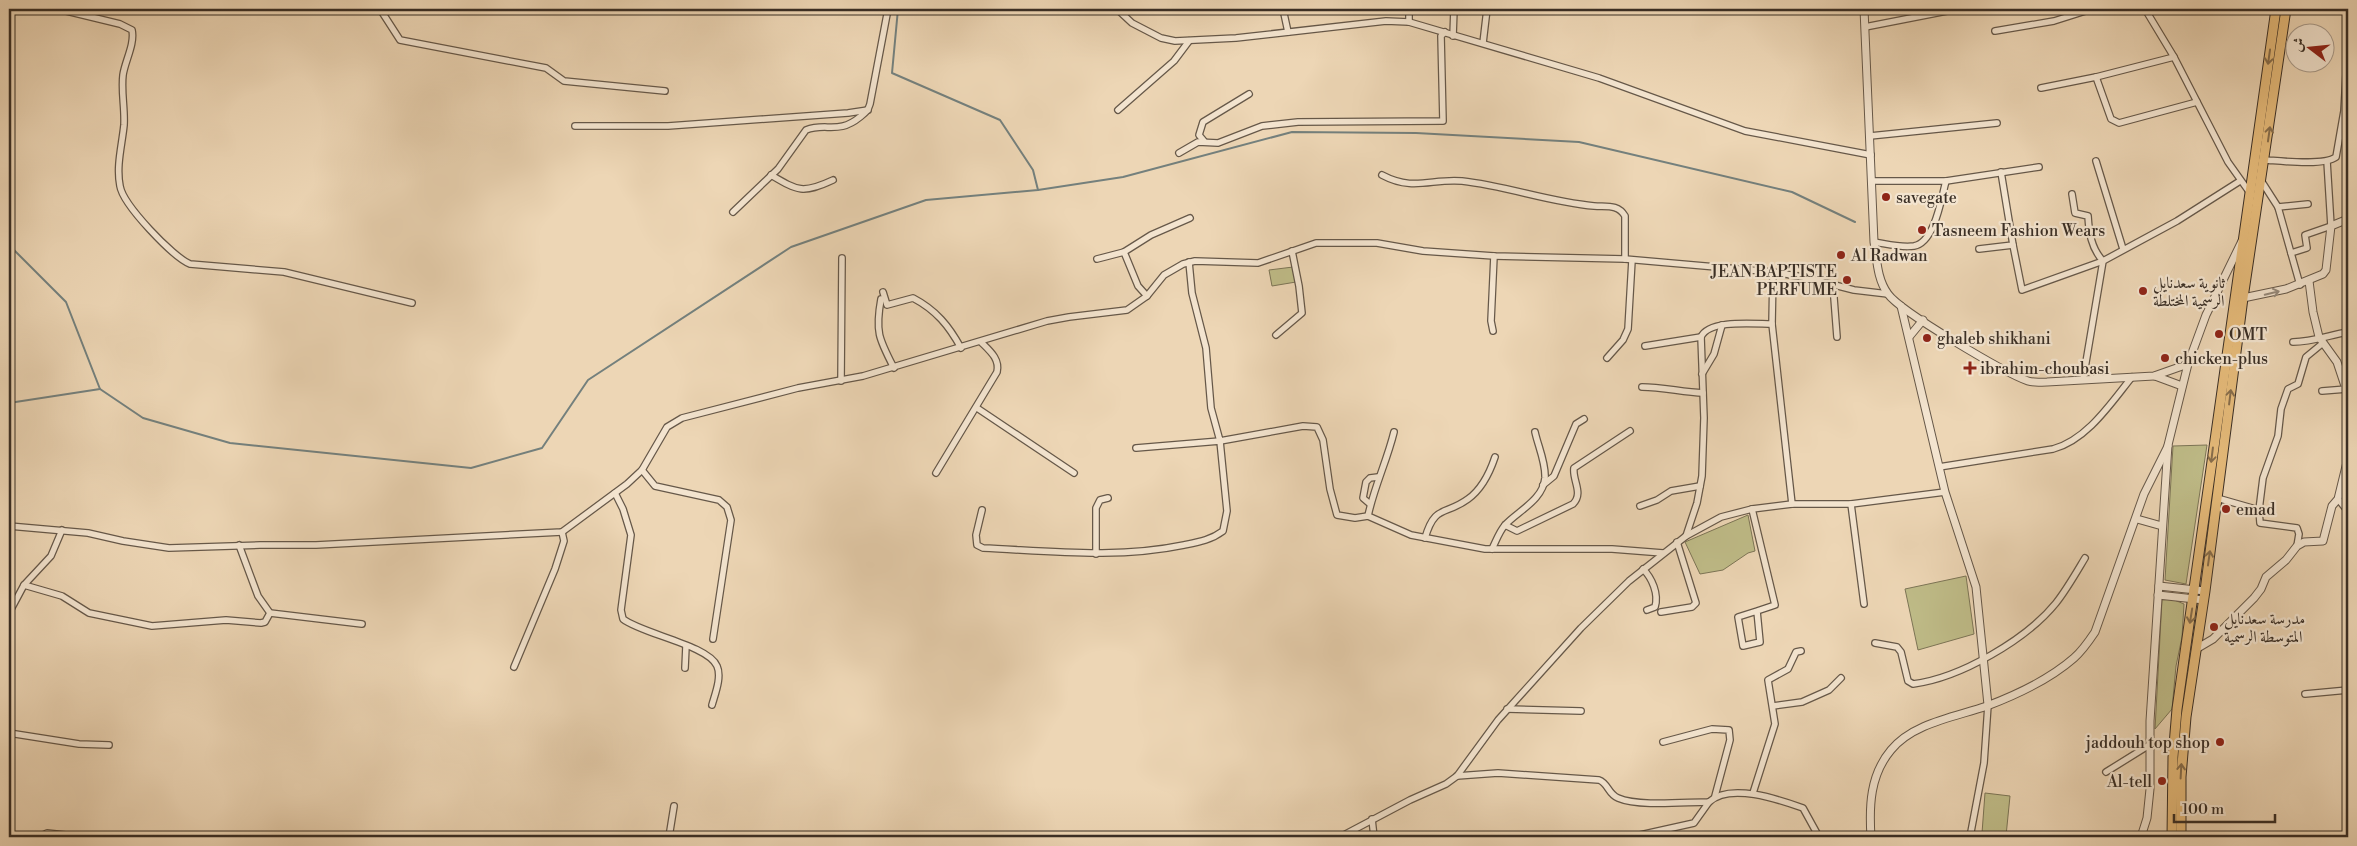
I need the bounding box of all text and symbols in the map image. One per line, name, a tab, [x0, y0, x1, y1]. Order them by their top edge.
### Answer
north arrow	[2284, 22, 2334, 72]
text: ش	[2288, 35, 2309, 54]
one-way arrow	[2264, 49, 2274, 65]
one-way arrow	[2264, 127, 2274, 143]
place label: savegate	[1896, 188, 1957, 208]
marker: savegate	[1880, 191, 1892, 203]
place label: Tasneem Fashion Wears	[1932, 221, 2105, 241]
marker: Tasneem Fashion Wears	[1916, 224, 1928, 236]
place label: Al Radwan	[1850, 246, 1928, 266]
marker: Al Radwan	[1835, 249, 1847, 261]
place label: JEAN BAPTISTE PERFUME	[1710, 262, 1837, 300]
place label: ثانوية سعدنايل الرسمية المختلطة	[2153, 273, 2226, 311]
marker: JEAN BAPTISTE PERFUME	[1841, 274, 1853, 286]
marker: ثانوية سعدنايل الرسمية المختلطة	[2137, 285, 2149, 297]
one-way arrow	[2263, 288, 2279, 297]
place label: OMT	[2229, 325, 2267, 345]
marker: OMT	[2213, 328, 2225, 340]
place label: ghaleb shikhani	[1937, 329, 2051, 349]
marker: ghaleb shikhani	[1921, 332, 1933, 344]
place label: chicken-plus	[2175, 349, 2268, 369]
marker: chicken-plus	[2159, 352, 2171, 364]
place label: ibrahim-choubasi	[1980, 359, 2110, 379]
marker: ibrahim-choubasi	[1964, 362, 1976, 374]
one-way arrow	[2225, 389, 2235, 405]
one-way arrow	[2207, 447, 2217, 463]
place label: emad	[2236, 500, 2275, 520]
marker: emad	[2220, 503, 2232, 515]
one-way arrow	[2205, 550, 2215, 566]
one-way arrow	[2185, 608, 2195, 624]
place label: مدرسة سعدنايل المتوسطة الرسمية	[2224, 609, 2305, 647]
marker: مدرسة سعدنايل المتوسطة الرسمية	[2208, 621, 2220, 633]
place label: jaddouh top shop	[2085, 733, 2210, 753]
marker: jaddouh top shop	[2214, 736, 2226, 748]
one-way arrow	[2177, 763, 2186, 779]
place label: Al-tell	[2106, 772, 2152, 792]
marker: Al-tell	[2156, 775, 2168, 787]
scale bar	[2174, 791, 2276, 823]
text: 100 m	[2182, 800, 2224, 819]

